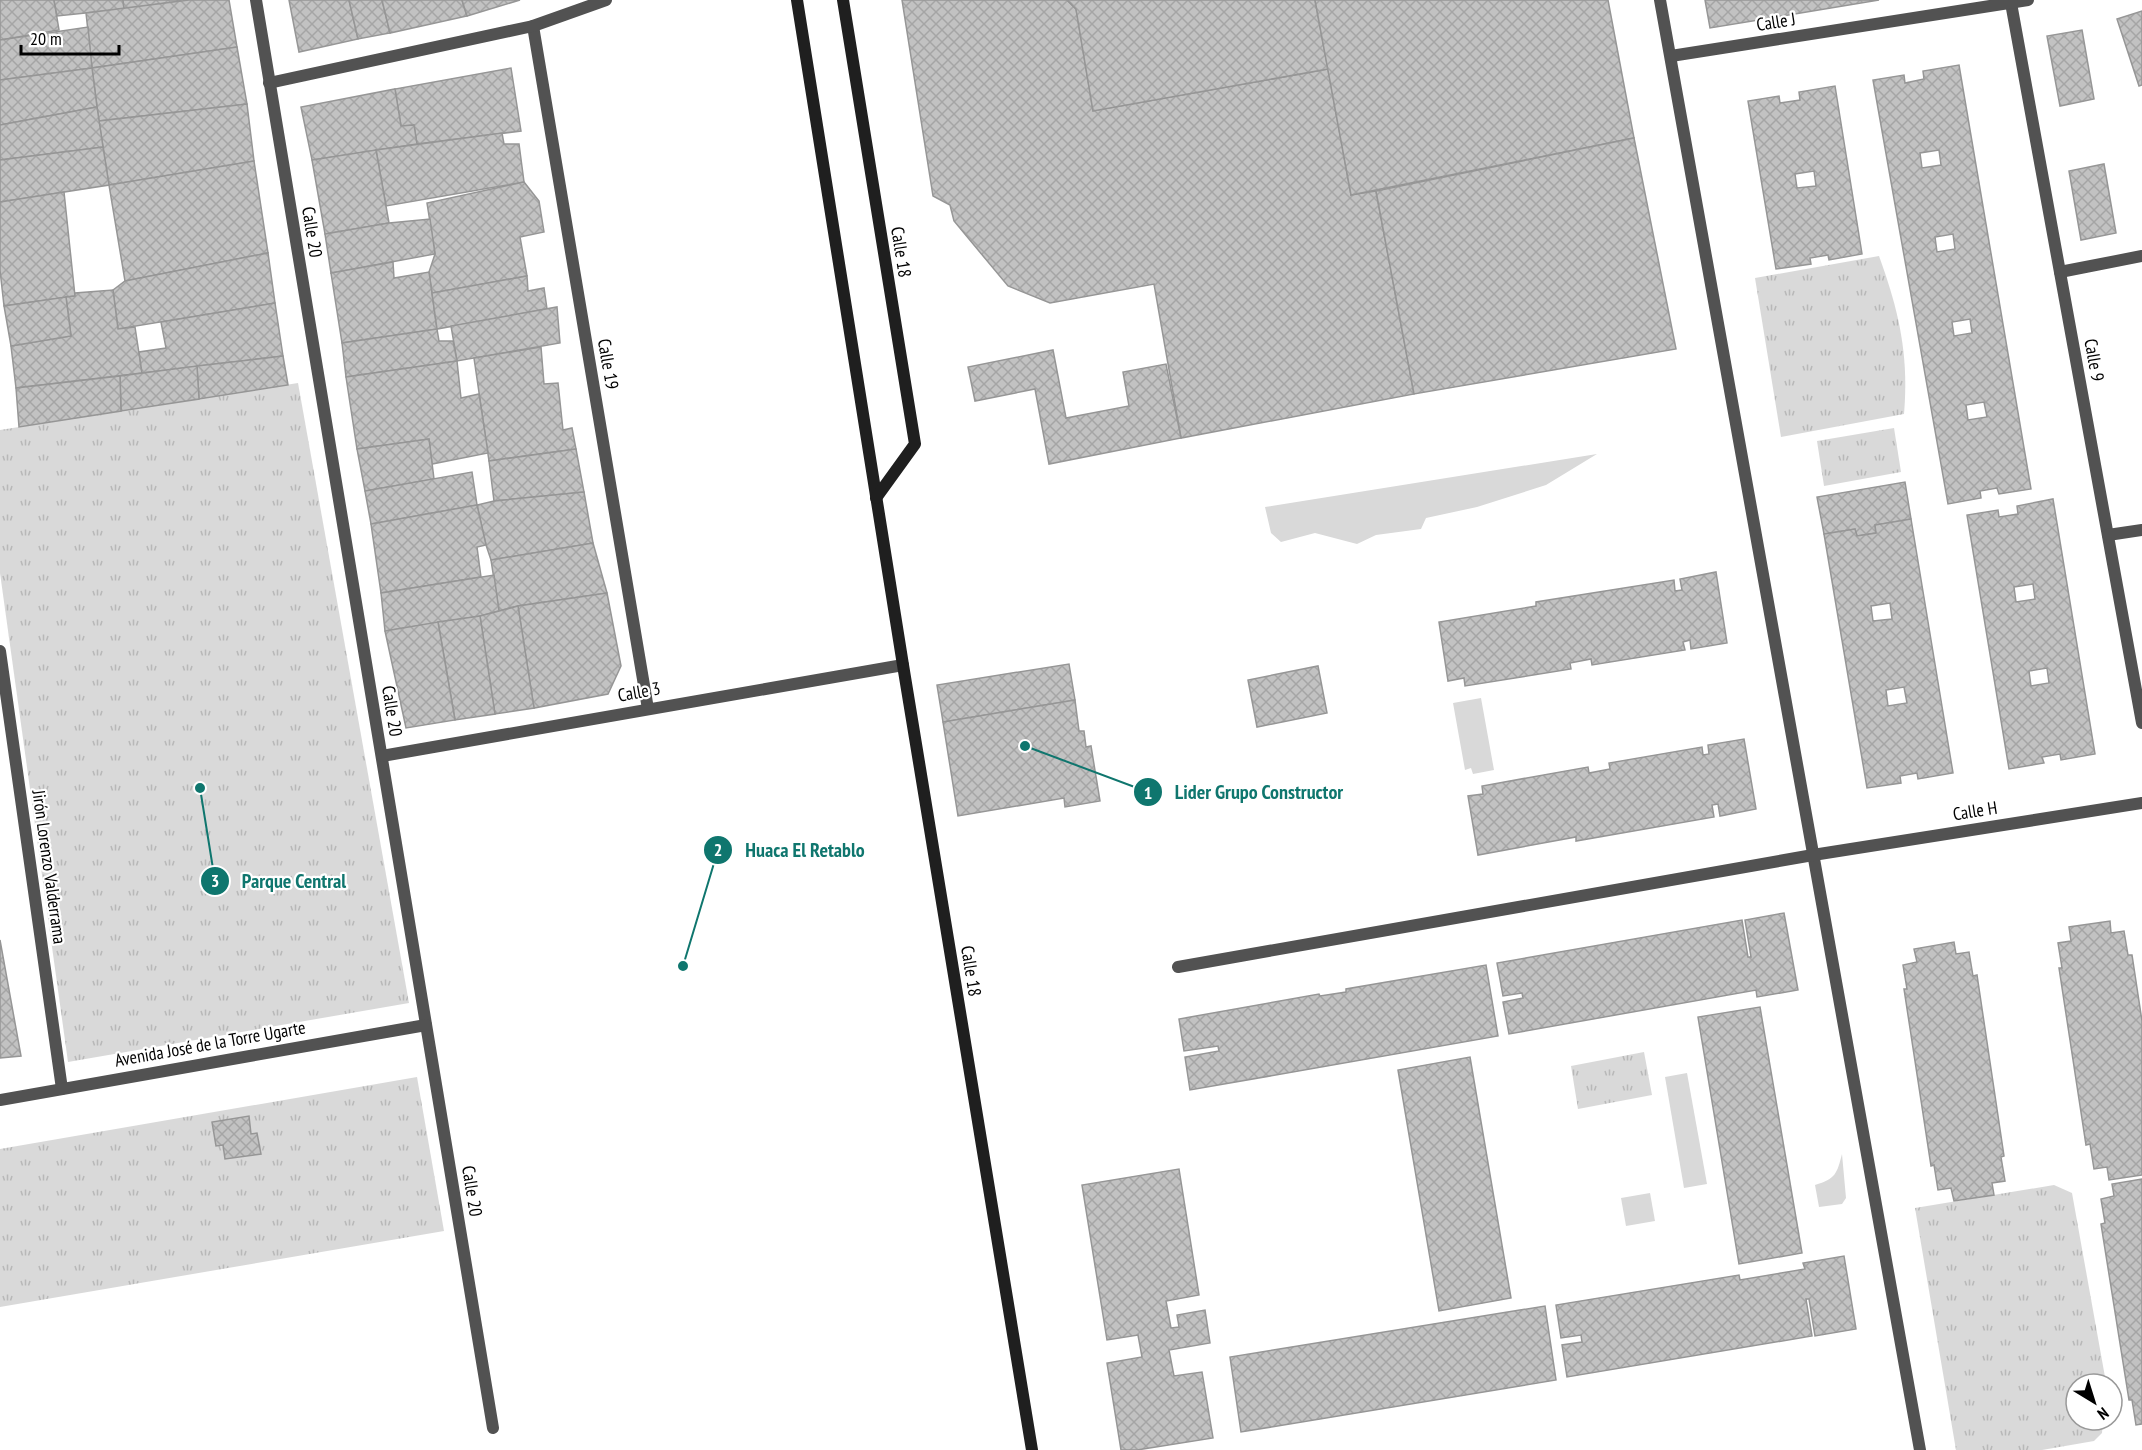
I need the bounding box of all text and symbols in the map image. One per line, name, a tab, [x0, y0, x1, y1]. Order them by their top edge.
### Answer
street label: Calle J	[1755, 7, 1797, 36]
scale bar	[21, 18, 118, 56]
text: 20 m	[30, 27, 62, 50]
street label: Calle 20	[297, 205, 328, 259]
street label: Calle 18	[886, 225, 917, 279]
street label: Calle 19	[593, 337, 624, 391]
street label: Calle 9	[2079, 337, 2110, 383]
street label: Calle 3	[616, 676, 662, 707]
street label: Calle 20	[377, 684, 408, 738]
callout: Lider Grupo Constructor	[1133, 773, 1356, 811]
text: Lider Grupo Constructor	[1175, 779, 1343, 805]
text: 1	[1144, 781, 1152, 804]
street label: Jirón Lorenzo Valderrama	[27, 788, 72, 945]
street label: Calle H	[1951, 796, 1999, 825]
callout: Huaca El Retablo	[703, 831, 876, 869]
text: Huaca El Retablo	[745, 837, 865, 863]
text: 2	[714, 838, 722, 861]
callout: Parque Central	[200, 862, 359, 900]
text: Parque Central	[242, 868, 346, 894]
text: 3	[211, 869, 219, 892]
street label: Calle 18	[956, 944, 987, 998]
street label: Avenida José de la Torre Ugarte	[113, 1015, 307, 1072]
street label: Calle 20	[457, 1164, 488, 1218]
north arrow	[2064, 1372, 2124, 1432]
text: N	[2094, 1403, 2113, 1424]

